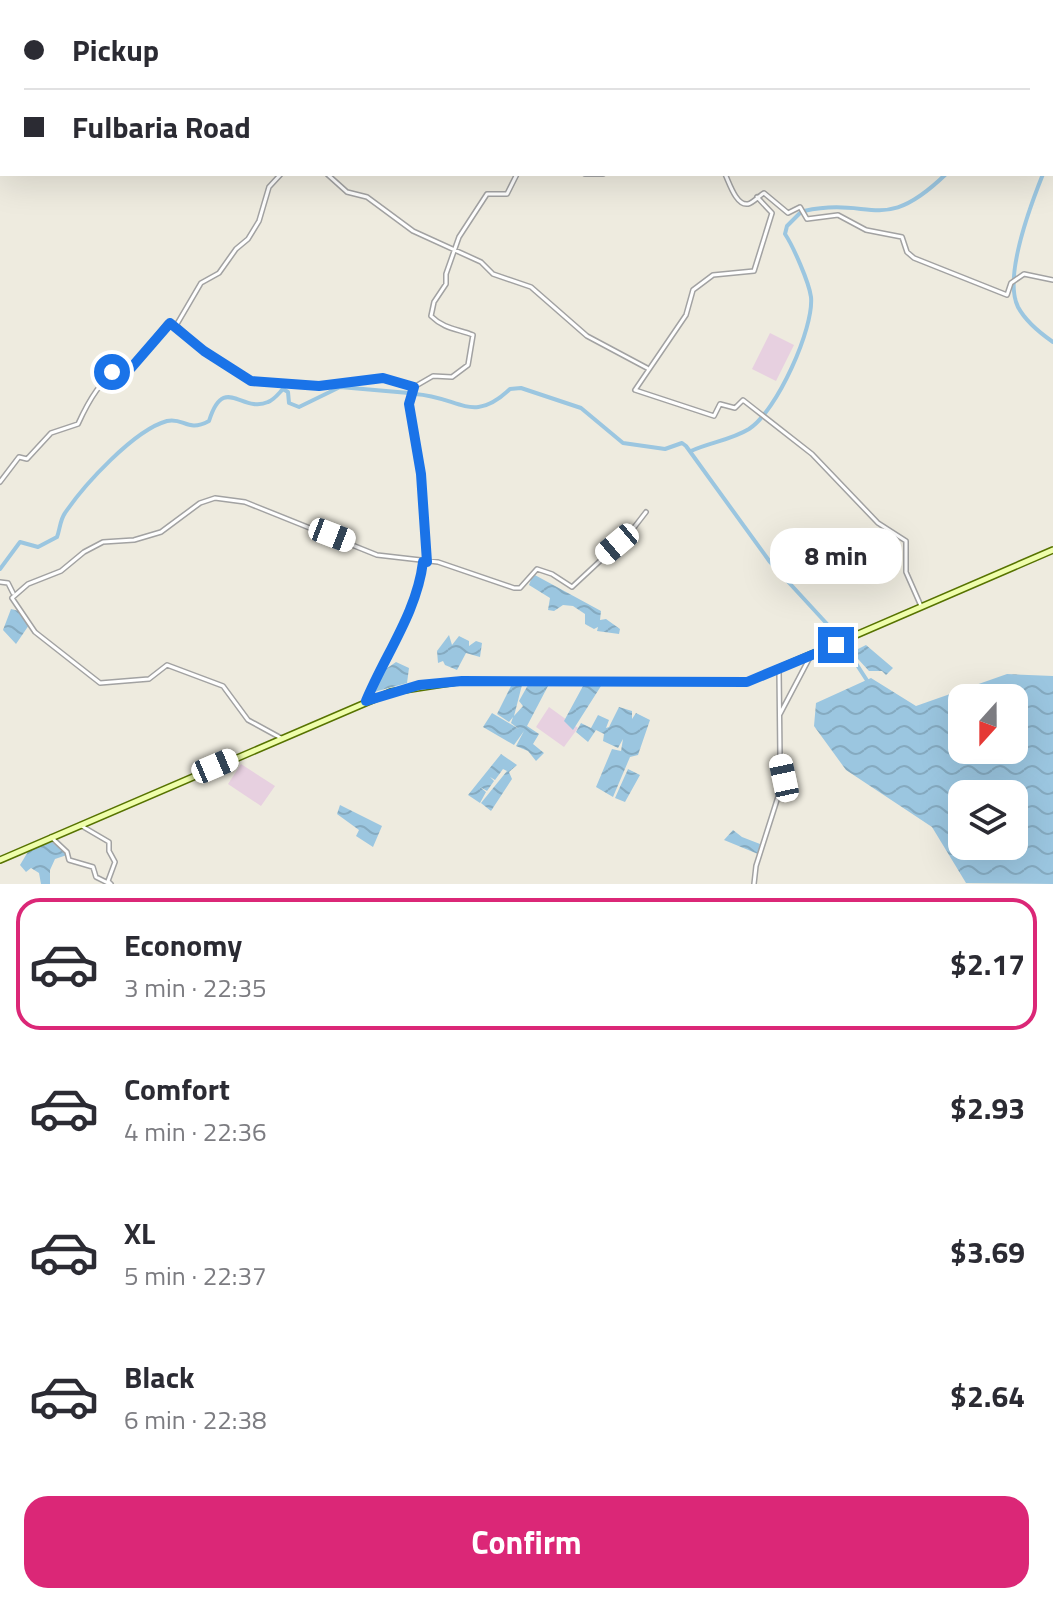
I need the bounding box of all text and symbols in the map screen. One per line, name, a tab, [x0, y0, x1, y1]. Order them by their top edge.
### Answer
text: Pickup	[72, 27, 159, 73]
text: Fulbaria Road	[72, 104, 251, 150]
route start	[94, 354, 130, 390]
car	[305, 515, 359, 555]
car	[591, 519, 643, 569]
callout: 8 min	[770, 529, 902, 585]
text: 8 min	[804, 536, 868, 575]
route end	[818, 627, 854, 663]
north arrow	[948, 684, 1028, 764]
map controls	[948, 684, 1028, 860]
car	[188, 746, 242, 786]
car	[767, 752, 801, 804]
button: layers	[948, 780, 1028, 860]
text: Economy	[124, 922, 242, 968]
icon: car	[28, 928, 100, 1000]
text: $2.17	[950, 941, 1025, 987]
text: 3 min · 22:35	[124, 968, 267, 1007]
text: Comfort	[124, 1066, 230, 1112]
icon: car	[28, 1072, 100, 1144]
text: $2.93	[950, 1085, 1025, 1131]
text: 4 min · 22:36	[124, 1112, 267, 1151]
text: XL	[124, 1210, 155, 1256]
icon: car	[28, 1216, 100, 1288]
text: $3.69	[950, 1229, 1025, 1275]
text: 5 min · 22:37	[124, 1256, 267, 1295]
text: Black	[124, 1354, 195, 1400]
icon: car	[28, 1360, 100, 1432]
text: $2.64	[950, 1373, 1025, 1419]
text: 6 min · 22:38	[124, 1400, 267, 1439]
button: Confirm	[24, 1496, 1029, 1588]

